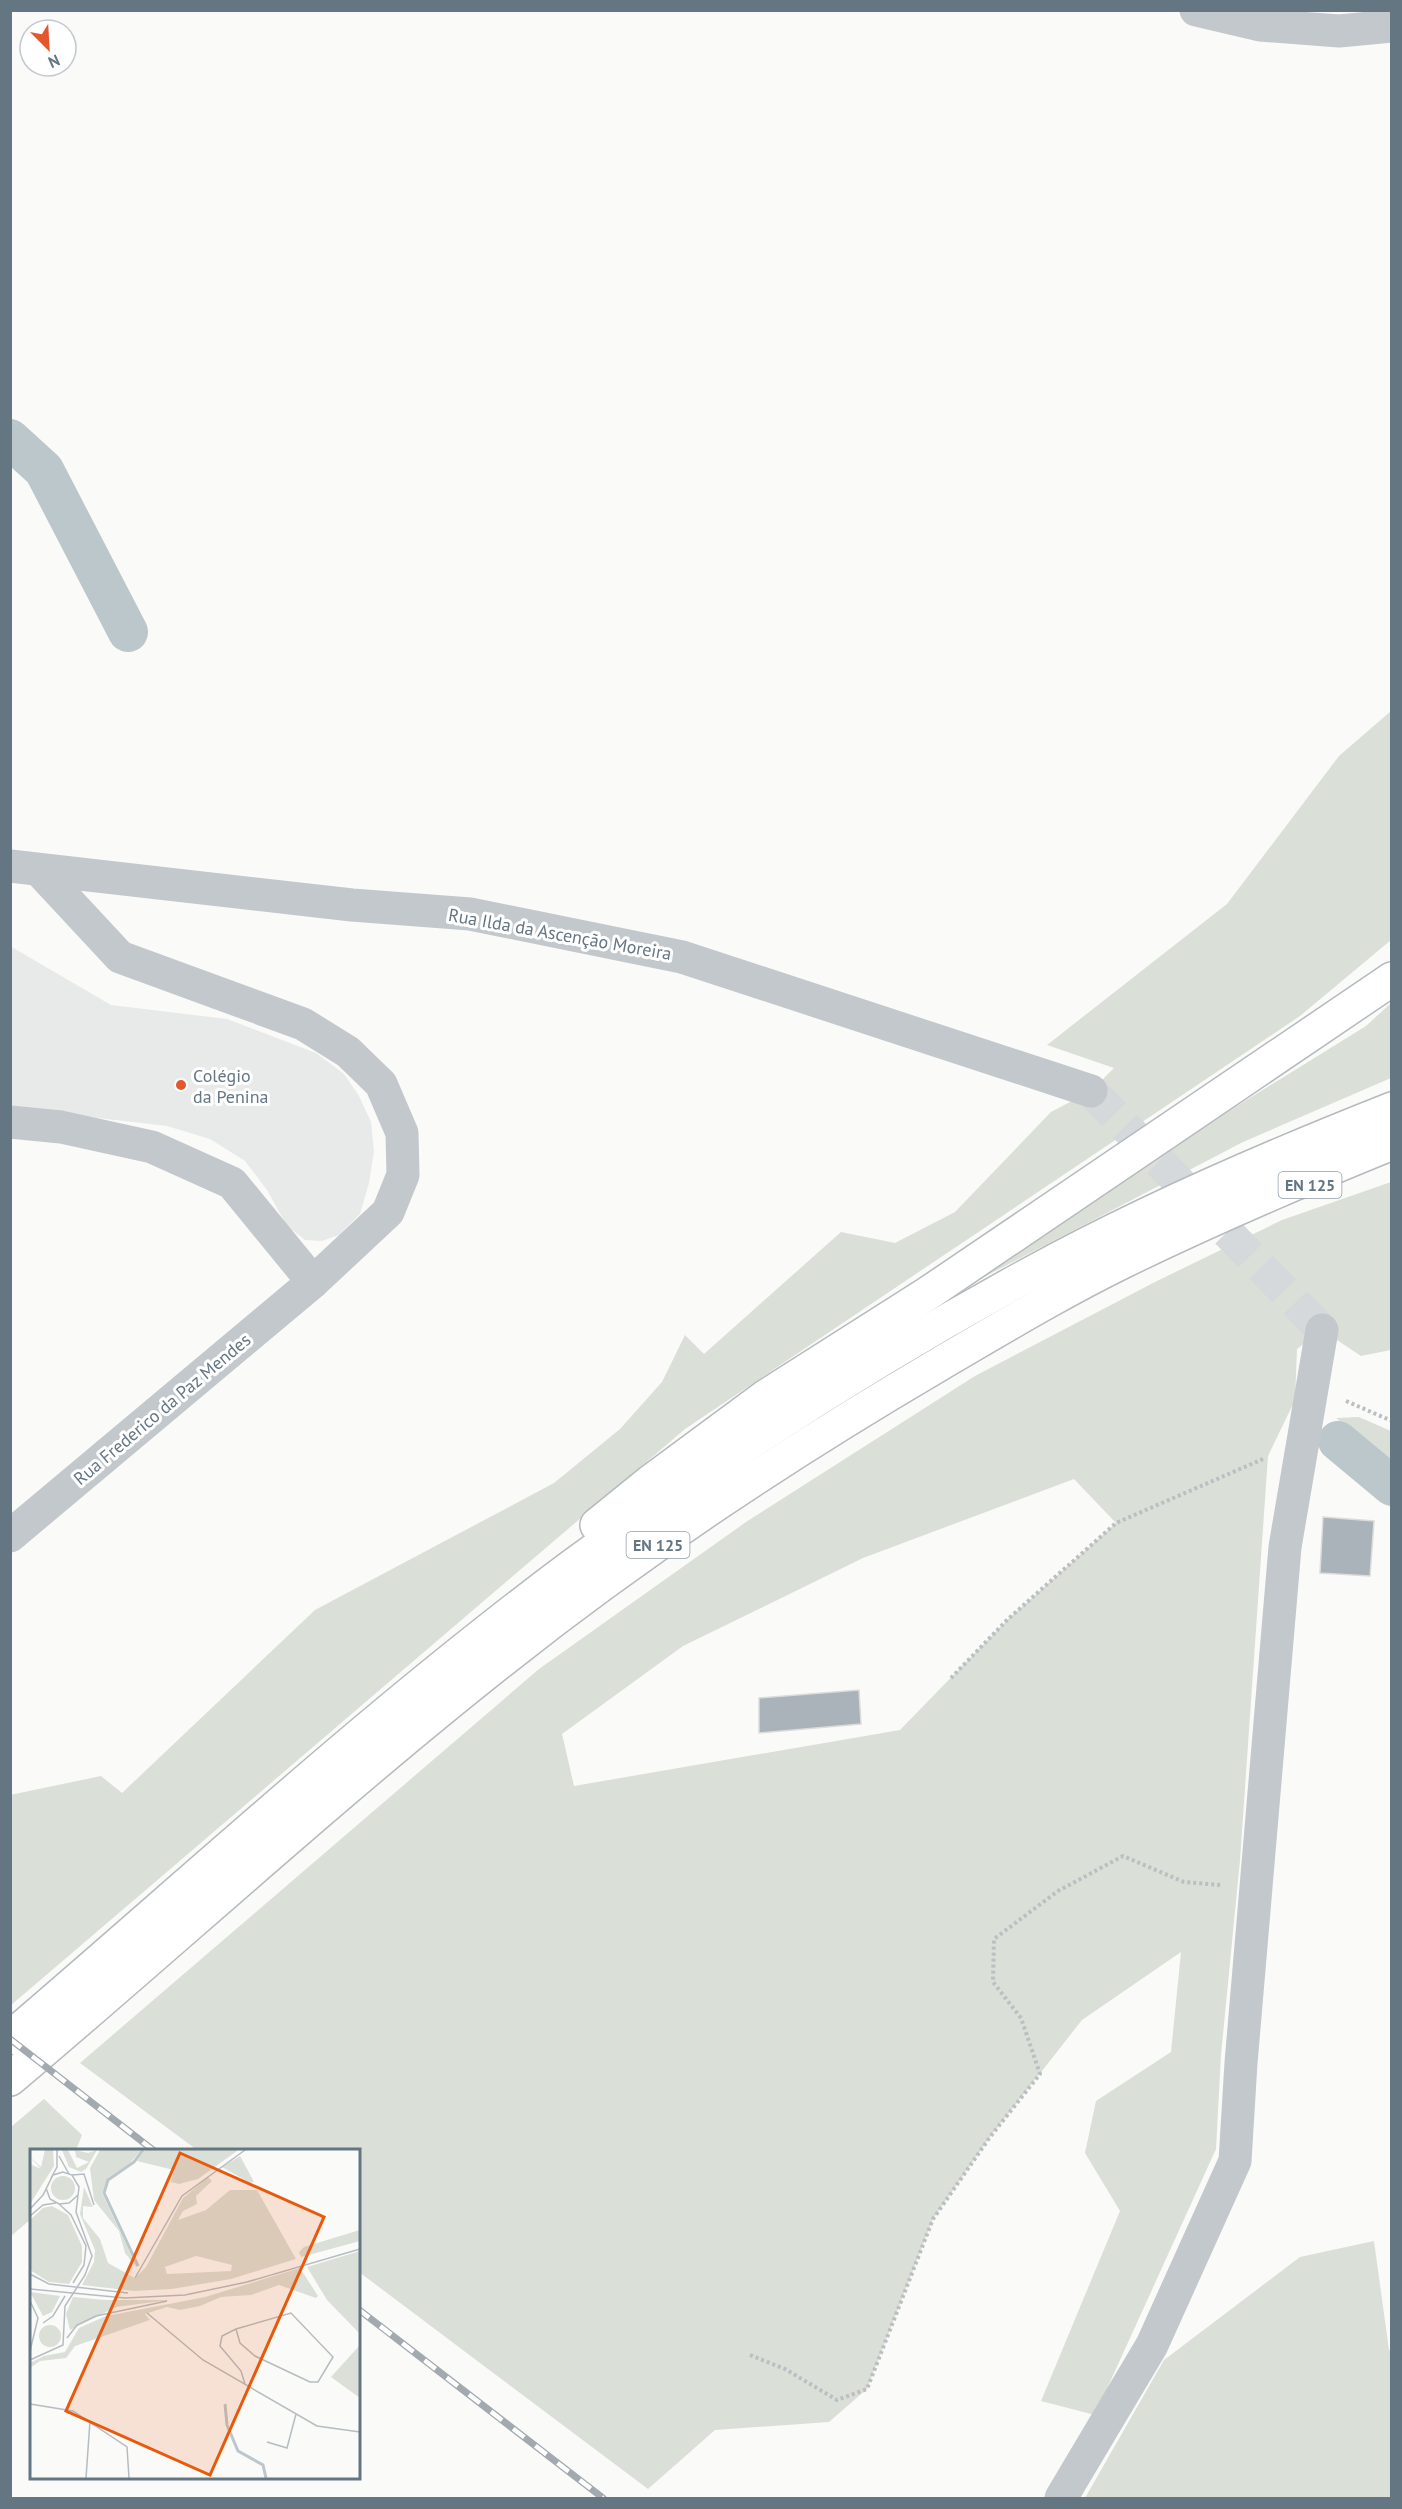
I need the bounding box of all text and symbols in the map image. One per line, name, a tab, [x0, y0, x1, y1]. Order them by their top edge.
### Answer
north arrow	[18, 18, 78, 78]
text: N	[45, 50, 63, 73]
street label: Rua Ilda da Ascenção Moreira	[447, 903, 673, 965]
place label: Colégio da Penina	[193, 1064, 268, 1108]
marker: Colégio da Penina	[174, 1078, 188, 1092]
road number: EN 125	[1278, 1172, 1342, 1198]
street label: Rua Frederico da Paz Mendes	[69, 1328, 255, 1490]
road number: EN 125	[626, 1532, 690, 1558]
inset map	[30, 2149, 360, 2479]

